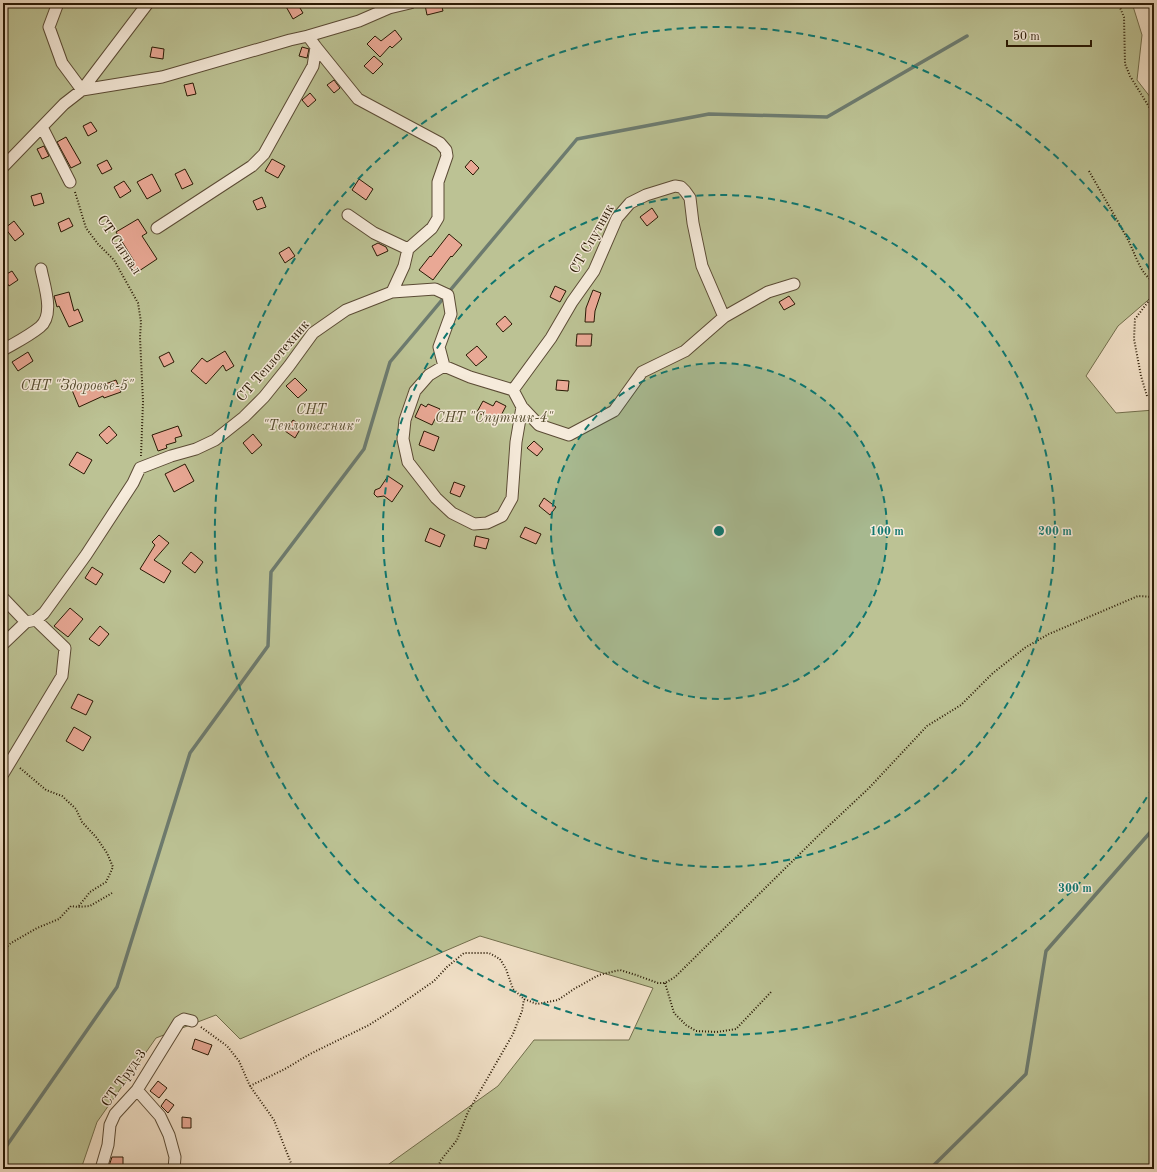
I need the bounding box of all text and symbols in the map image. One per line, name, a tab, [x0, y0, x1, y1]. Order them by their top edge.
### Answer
scale bar	[1007, 22, 1091, 48]
text: 50 m	[1013, 30, 1040, 43]
street label: СТ Спутник	[567, 202, 617, 276]
street label: СТ Сигнал	[94, 213, 144, 277]
street label: СТ Теплотехник	[234, 318, 312, 404]
park label: СНТ "Здоровье-5"	[21, 378, 134, 394]
park label: СНТ "Теплотехник"	[263, 403, 360, 433]
park label: СНТ "Спутник-4"	[435, 411, 553, 426]
centre of rings	[712, 524, 726, 538]
text: 100 m	[870, 526, 904, 538]
text: 200 m	[1038, 526, 1072, 538]
text: 300 m	[1058, 883, 1092, 895]
street label: СТ Труд-3	[99, 1046, 149, 1110]

